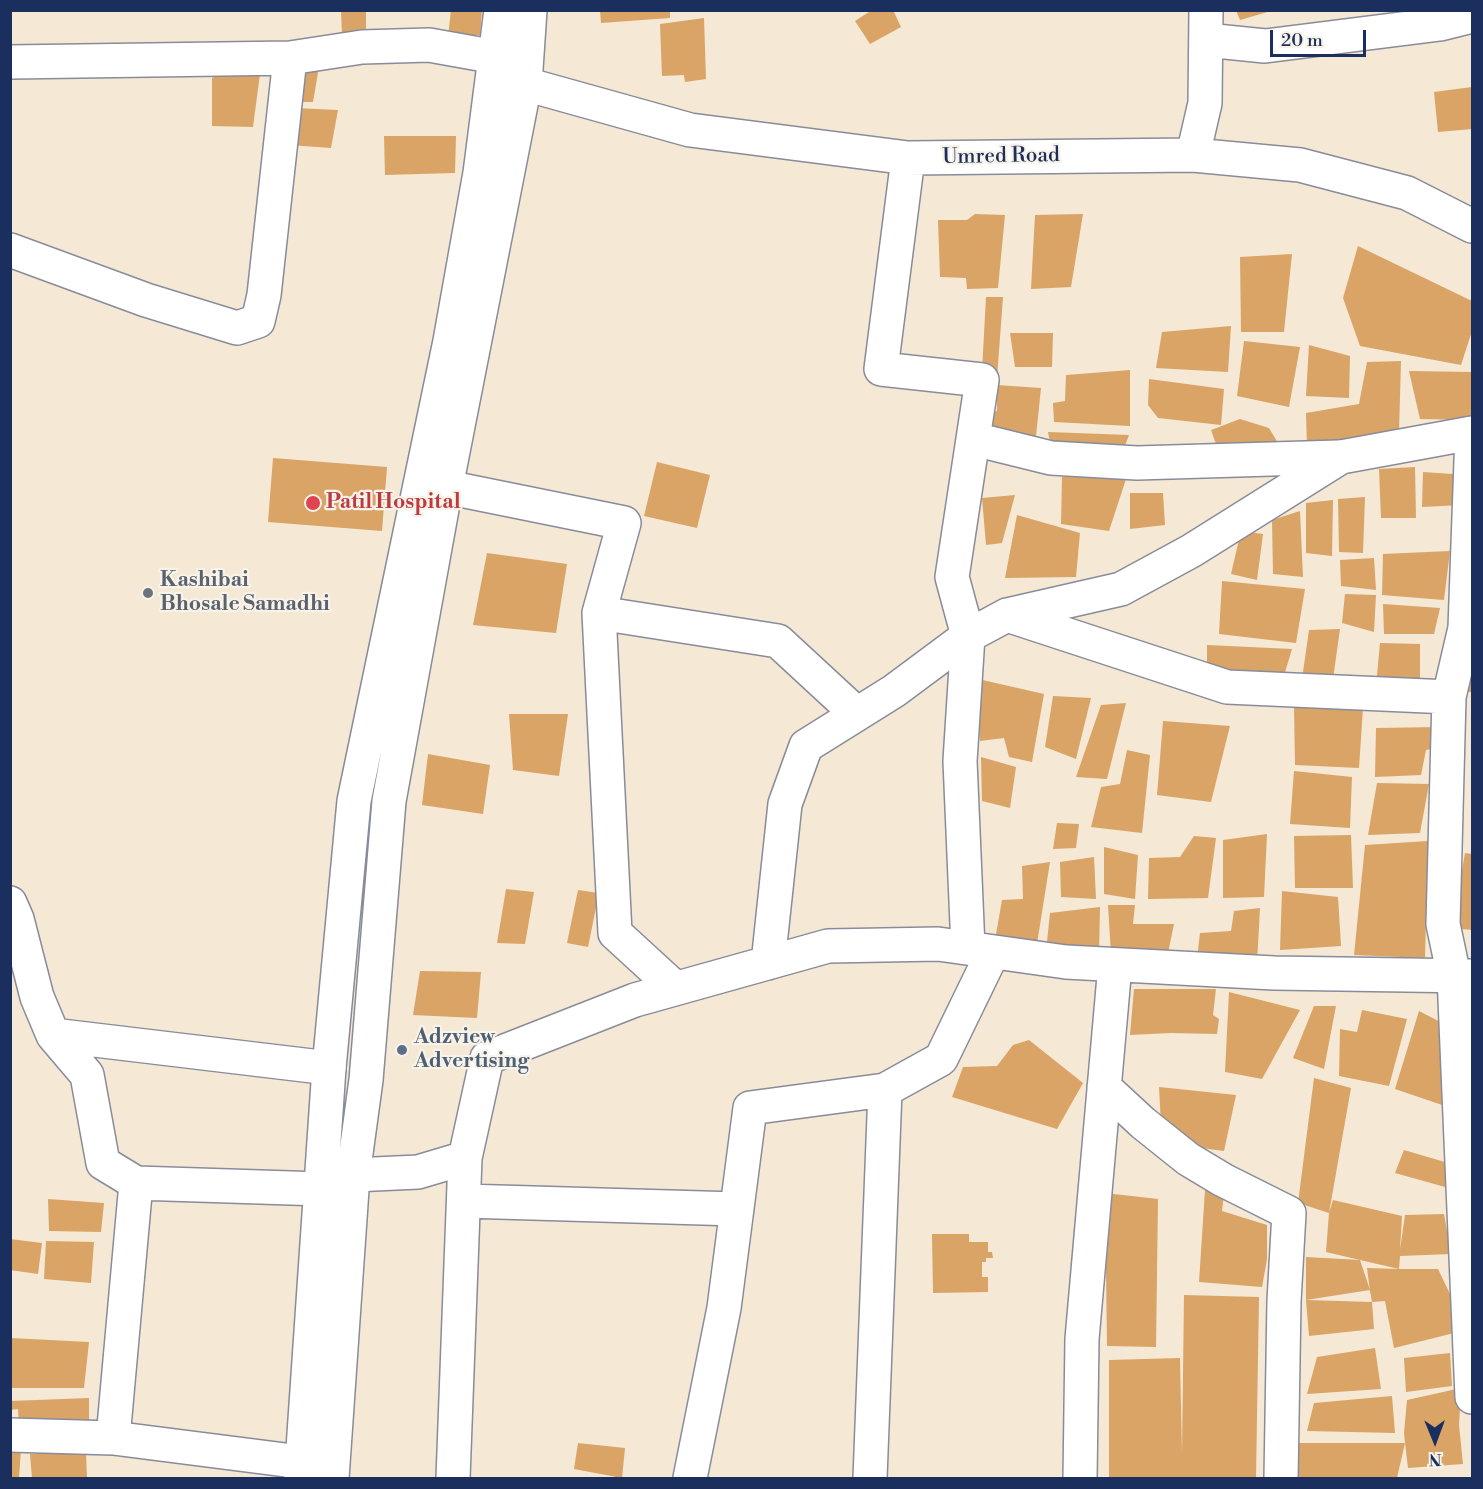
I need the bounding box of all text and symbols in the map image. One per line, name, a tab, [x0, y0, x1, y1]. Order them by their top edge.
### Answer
scale bar	[1273, 18, 1369, 56]
text: 20 m	[1281, 29, 1323, 52]
street label: Umred Road	[942, 143, 1060, 171]
place label: Patil Hospital	[326, 490, 461, 516]
marker: Patil Hospital	[304, 494, 322, 512]
place label: Kashibai Bhosale Samadhi	[160, 568, 330, 618]
marker: Kashibai Bhosale Samadhi	[141, 586, 155, 600]
place label: Adzview Advertising	[414, 1025, 529, 1075]
marker: Adzview Advertising	[395, 1043, 409, 1057]
north arrow	[1405, 1411, 1465, 1471]
text: N	[1429, 1449, 1442, 1469]

